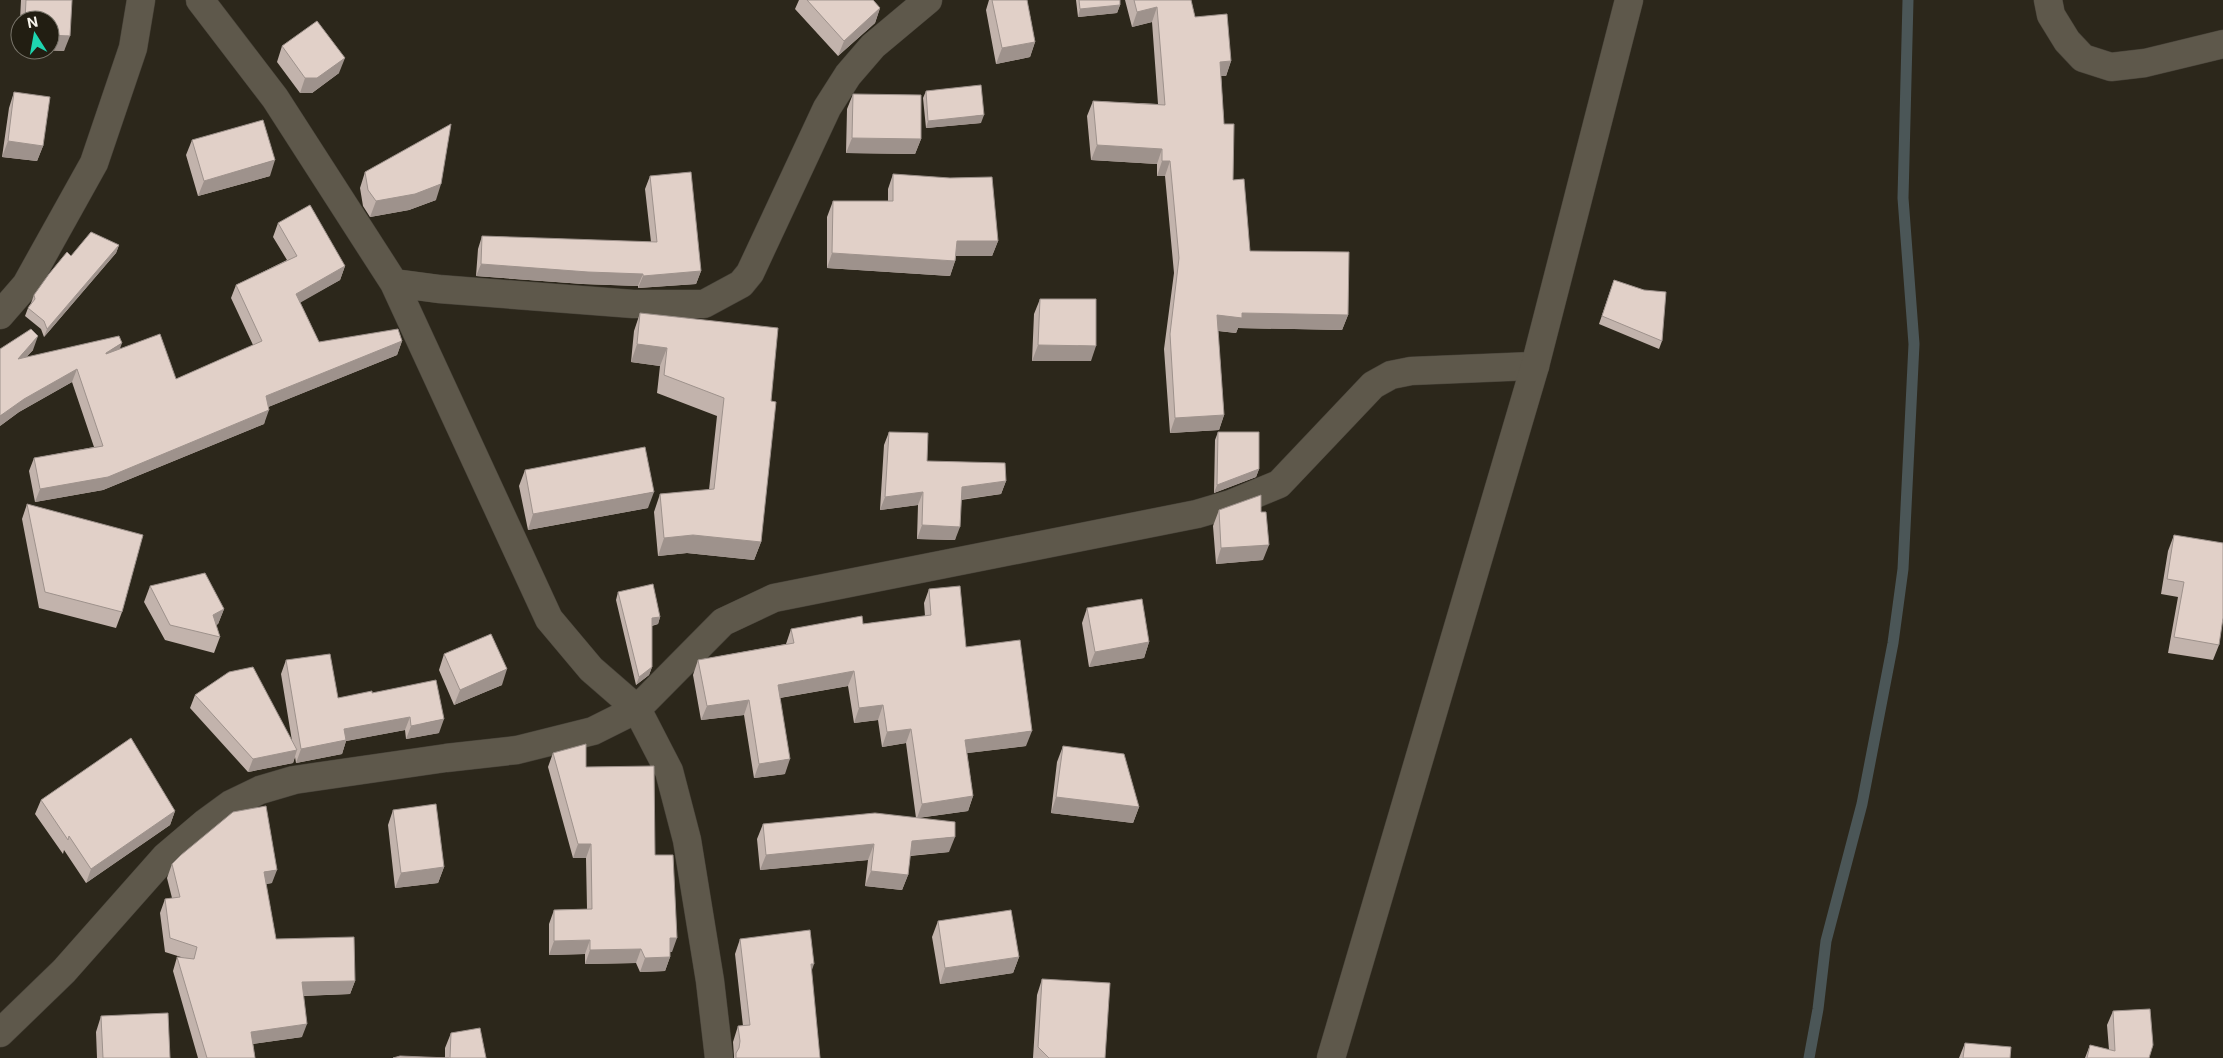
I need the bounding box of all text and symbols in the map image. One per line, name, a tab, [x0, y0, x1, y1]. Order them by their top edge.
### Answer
north arrow	[10, 10, 60, 60]
text: N	[26, 12, 39, 31]

